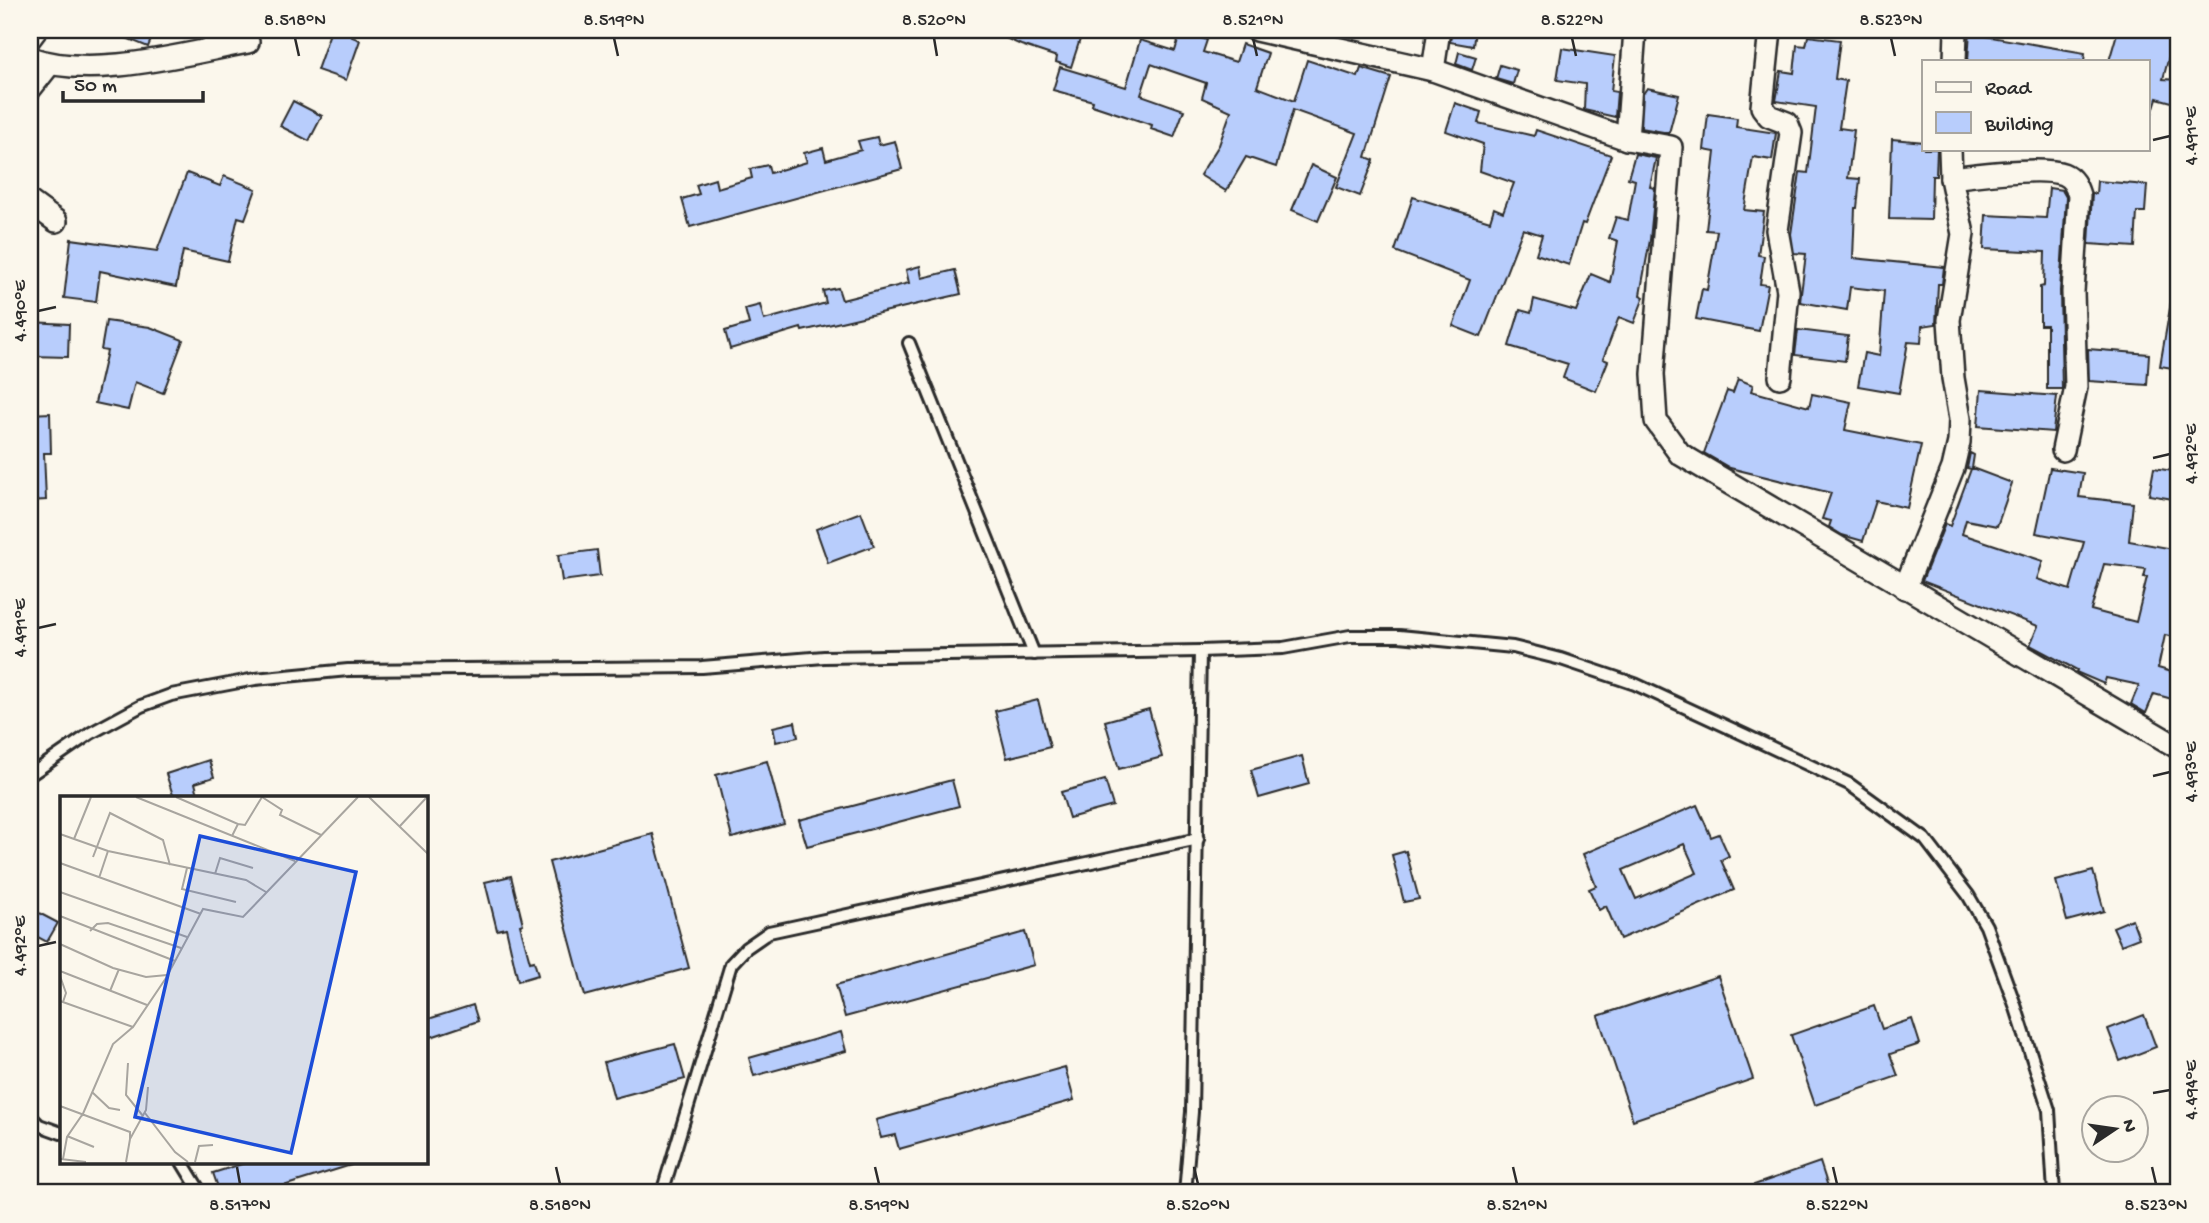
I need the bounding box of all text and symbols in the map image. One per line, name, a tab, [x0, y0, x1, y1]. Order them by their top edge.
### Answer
text: 8.518°N	[264, 11, 326, 32]
text: 8.519°N	[583, 11, 645, 32]
text: 8.520°N	[902, 11, 966, 32]
text: 8.521°N	[1223, 11, 1283, 32]
text: 8.522°N	[1541, 11, 1603, 32]
text: 8.523°N	[1860, 11, 1923, 32]
scale bar	[63, 60, 203, 104]
legend	[1922, 60, 2150, 150]
text: 50 m	[74, 75, 117, 100]
text: Road	[1985, 78, 2033, 103]
text: 4.491°E	[2182, 106, 2203, 165]
text: Building	[1984, 114, 2054, 139]
text: 4.490°E	[11, 280, 32, 342]
text: 4.492°E	[2182, 423, 2203, 484]
text: 4.491°E	[11, 598, 32, 657]
text: 4.493°E	[2182, 741, 2203, 802]
inset map	[60, 796, 427, 1164]
text: 4.492°E	[11, 915, 32, 976]
text: 4.494°E	[2182, 1059, 2203, 1120]
north arrow	[2080, 1094, 2150, 1164]
text: N	[2116, 1117, 2141, 1135]
text: 8.517°N	[209, 1196, 271, 1217]
text: 8.518°N	[529, 1196, 591, 1217]
text: 8.519°N	[848, 1196, 910, 1217]
text: 8.520°N	[1166, 1196, 1230, 1217]
text: 8.521°N	[1487, 1196, 1547, 1217]
text: 8.522°N	[1806, 1196, 1868, 1217]
text: 8.523°N	[2125, 1196, 2188, 1217]

